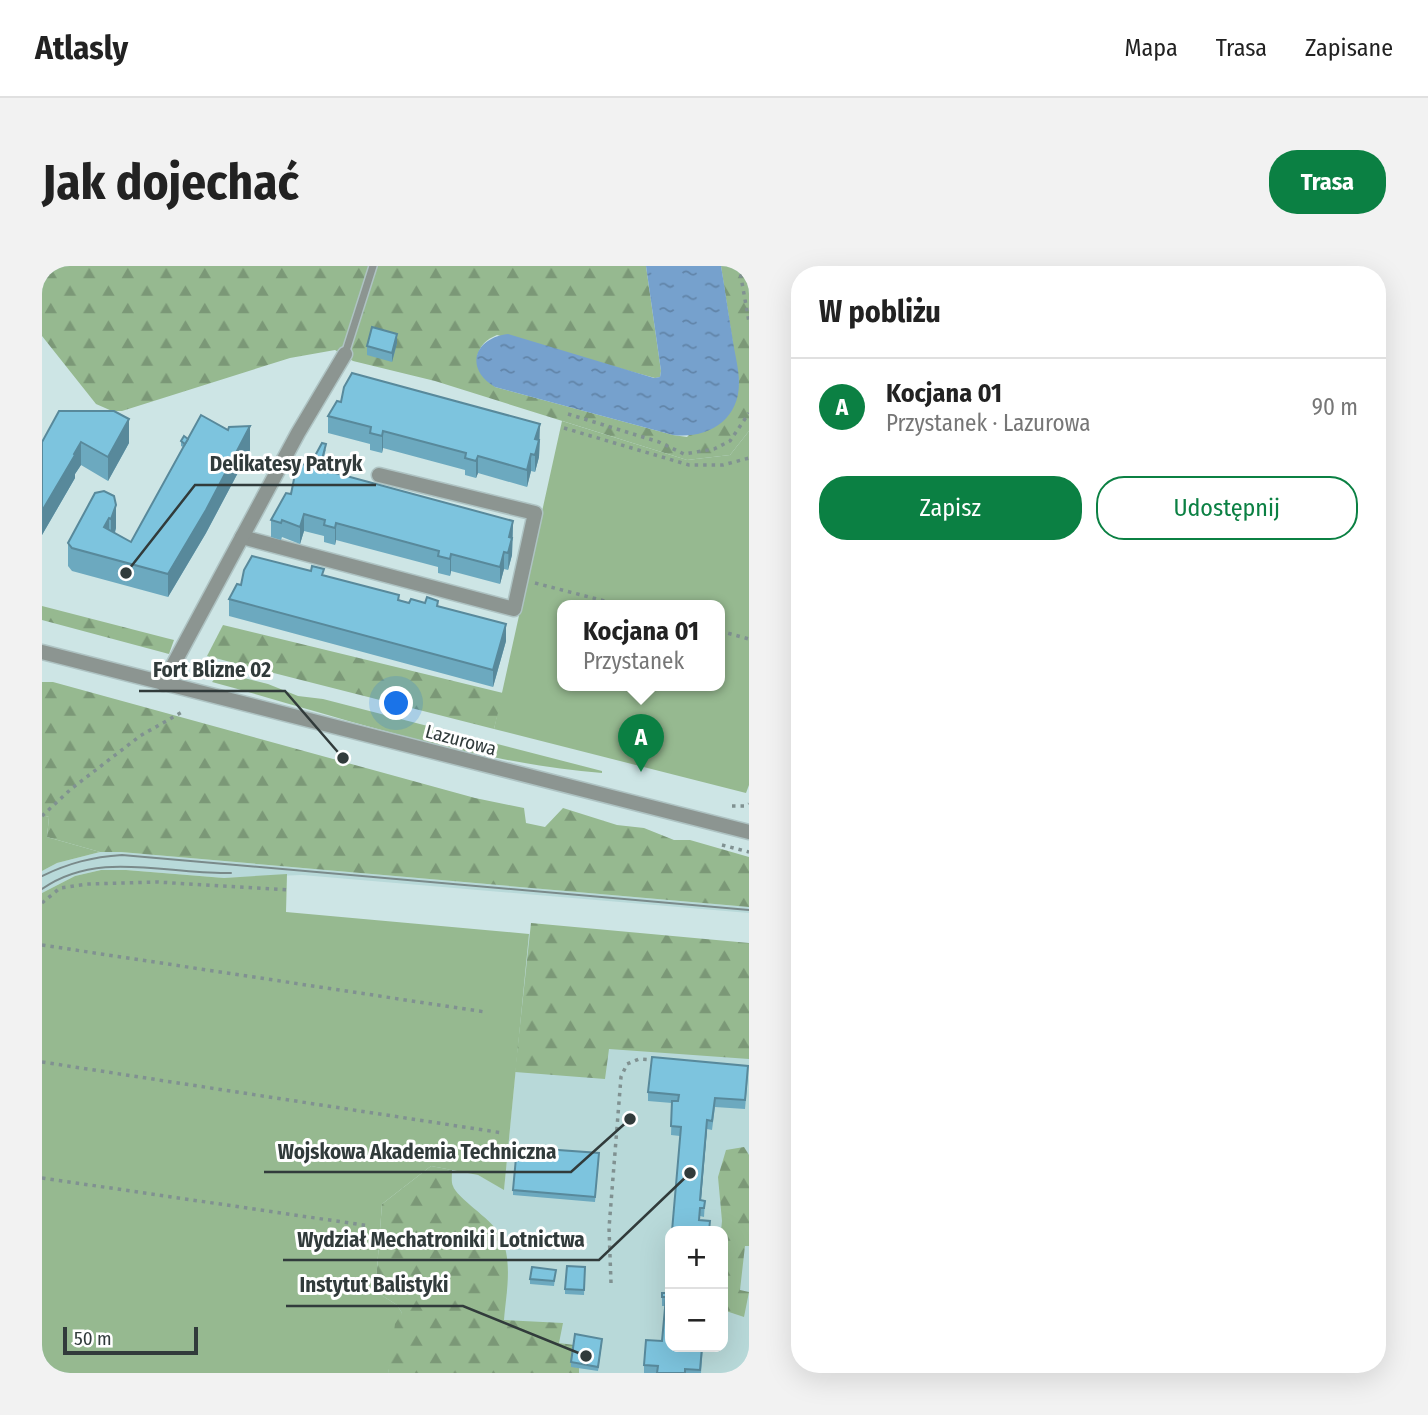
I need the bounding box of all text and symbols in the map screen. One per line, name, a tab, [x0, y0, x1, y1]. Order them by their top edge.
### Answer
text: Atlasly	[35, 28, 128, 68]
text: Mapa	[1125, 34, 1178, 62]
text: Trasa	[1216, 34, 1267, 62]
text: Zapisane	[1305, 34, 1393, 62]
button: Trasa	[1269, 150, 1386, 214]
text: Jak dojechać	[42, 153, 299, 212]
text: W pobliżu	[819, 294, 941, 330]
text: Kocjana 01	[886, 378, 1002, 409]
text: A	[836, 393, 848, 421]
text: 90 m	[1312, 393, 1358, 421]
text: Przystanek · Lazurowa	[886, 409, 1091, 437]
callout: Delikatesy Patryk	[195, 443, 376, 485]
text: Delikatesy Patryk	[210, 451, 363, 477]
button: Zapisz	[819, 476, 1082, 540]
button: Udostępnij	[1096, 476, 1358, 540]
popup	[557, 600, 725, 691]
text: Kocjana 01	[583, 616, 699, 647]
text: Przystanek	[583, 647, 684, 675]
callout: Fort Blizne 02	[139, 649, 285, 691]
text: Fort Blizne 02	[153, 657, 271, 683]
your location	[379, 686, 413, 720]
pin: A	[618, 714, 664, 772]
street label: Lazurowa	[423, 720, 499, 760]
callout: Wojskowa Akademia Techniczna	[264, 1130, 571, 1172]
text: Wojskowa Akademia Techniczna	[278, 1139, 556, 1165]
callout: Wydział Mechatroniki i Lotnictwa	[283, 1218, 599, 1260]
map controls	[665, 1226, 728, 1352]
button: +	[665, 1226, 728, 1289]
text: Wydział Mechatroniki i Lotnictwa	[297, 1227, 585, 1253]
callout: Instytut Balistyki	[286, 1264, 463, 1306]
text: Instytut Balistyki	[299, 1272, 449, 1298]
button: −	[665, 1289, 728, 1352]
scale bar	[63, 1324, 198, 1356]
text: 50 m	[74, 1327, 112, 1350]

